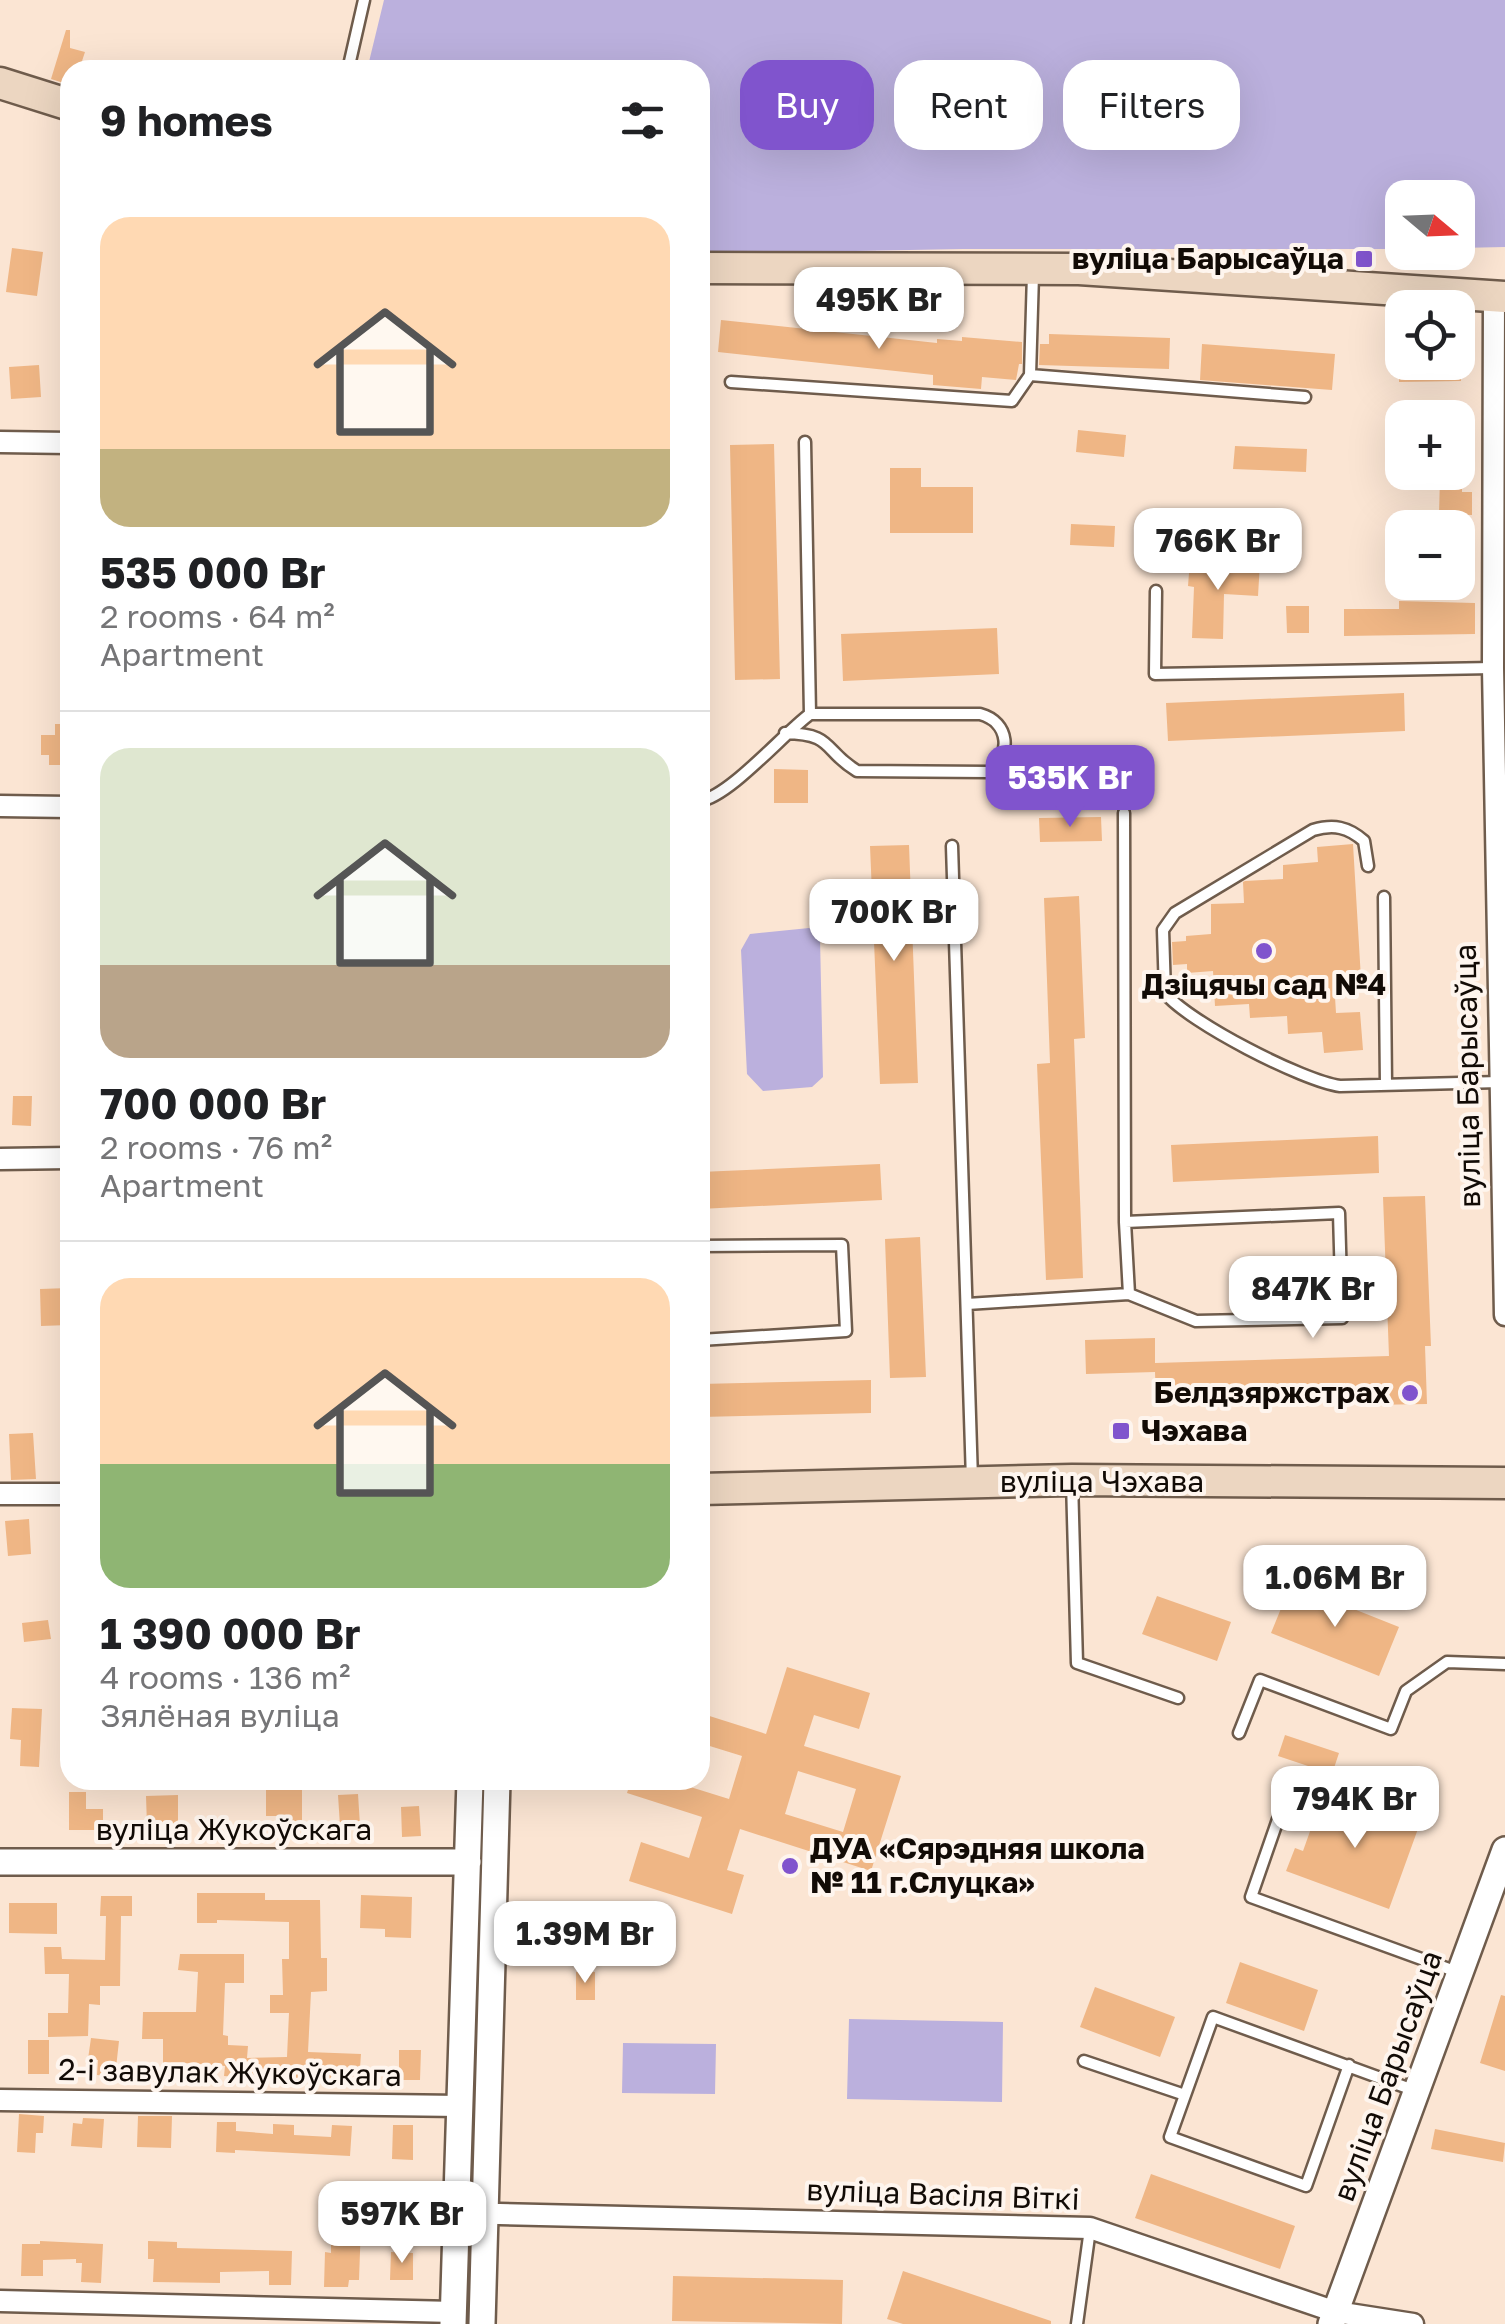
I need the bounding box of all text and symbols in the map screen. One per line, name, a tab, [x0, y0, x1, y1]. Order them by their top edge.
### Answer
chip: Buy	[740, 60, 874, 150]
chip: Rent	[894, 60, 1043, 150]
chip: Filters	[1063, 60, 1240, 150]
icon: filters	[615, 93, 670, 148]
text: 9 homes	[100, 95, 273, 145]
north arrow	[1385, 180, 1475, 270]
map controls	[1385, 180, 1475, 600]
place label: вуліца Барысаўца	[1072, 240, 1344, 276]
marker: вуліца Барысаўца	[1353, 248, 1375, 270]
pin: 495K Br	[787, 267, 971, 352]
text: 495K Br	[816, 280, 942, 318]
icon: home	[295, 282, 475, 462]
button: locate	[1385, 290, 1475, 380]
button: +	[1385, 400, 1475, 490]
pin: 766K Br	[1126, 508, 1310, 593]
button: −	[1385, 510, 1475, 600]
text: 766K Br	[1156, 521, 1280, 559]
text: 535 000 Br	[100, 547, 326, 597]
text: 2 rooms · 64 m²	[100, 597, 335, 635]
text: Apartment	[100, 635, 264, 673]
pin: 535K Br	[978, 745, 1162, 830]
text: 535K Br	[1008, 758, 1132, 796]
icon: home	[295, 813, 475, 993]
pin: 700K Br	[802, 879, 986, 964]
text: 700K Br	[831, 892, 957, 930]
marker: Дзіцячы сад №4	[1253, 940, 1275, 962]
street label: вуліца Барысаўца	[1447, 944, 1487, 1208]
place label: Дзіцячы сад №4	[1142, 966, 1386, 1002]
text: 700 000 Br	[100, 1078, 326, 1128]
text: 2 rooms · 76 m²	[100, 1128, 332, 1166]
text: Apartment	[100, 1166, 264, 1204]
pin: 847K Br	[1221, 1256, 1405, 1341]
text: 847K Br	[1251, 1269, 1375, 1307]
icon: home	[295, 1343, 475, 1523]
place label: Белдзяржстрах	[1154, 1374, 1391, 1410]
marker: Белдзяржстрах	[1399, 1382, 1421, 1404]
place label: Чэхава	[1141, 1412, 1248, 1448]
marker: Чэхава	[1110, 1420, 1132, 1442]
street label: вуліца Чэхава	[1000, 1463, 1204, 1499]
pin: 1.06M Br	[1232, 1545, 1438, 1630]
text: 1.06M Br	[1265, 1558, 1405, 1596]
text: 1 390 000 Br	[100, 1608, 361, 1658]
text: 4 rooms · 136 m²	[100, 1658, 350, 1696]
text: Зялёная вуліца	[100, 1696, 340, 1734]
pin: 794K Br	[1263, 1766, 1447, 1851]
text: 794K Br	[1293, 1779, 1417, 1817]
street label: вуліца Жукоўскага	[96, 1811, 372, 1847]
place label: ДУА «Сярэдняя школа № 11 г.Слуцка»	[810, 1830, 1145, 1900]
marker: ДУА «Сярэдняя школа № 11 г.Слуцка»	[779, 1855, 801, 1877]
pin: 1.39M Br	[482, 1901, 688, 1986]
text: 1.39M Br	[516, 1914, 654, 1952]
street label: вуліца Барысаўца	[1325, 1945, 1449, 2206]
street label: 2-і завулак Жукоўскага	[58, 2051, 402, 2093]
street label: вуліца Васіля Віткі	[806, 2171, 1080, 2217]
pin: 597K Br	[310, 2181, 494, 2266]
text: 597K Br	[340, 2194, 464, 2232]

